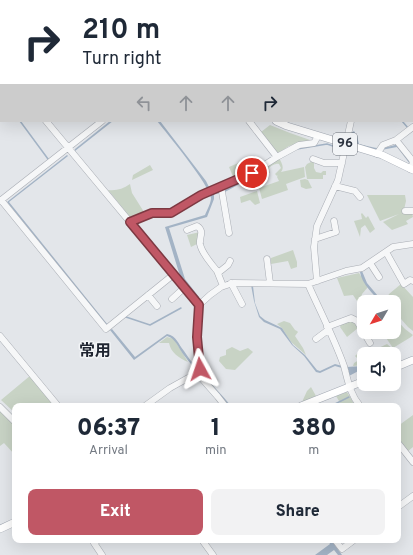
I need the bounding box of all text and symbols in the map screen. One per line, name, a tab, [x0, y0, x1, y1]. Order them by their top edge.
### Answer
text: 210 m	[82, 13, 160, 49]
icon: right	[16, 16, 68, 68]
text: Turn right	[82, 48, 162, 71]
icon: left	[133, 92, 155, 114]
icon: ahead	[175, 92, 197, 114]
icon: ahead	[217, 92, 239, 114]
icon: right	[259, 92, 281, 114]
road number: 96	[333, 133, 357, 155]
pin	[235, 156, 269, 190]
icon: arrive	[241, 162, 263, 184]
north arrow	[357, 295, 401, 339]
map controls	[357, 295, 401, 391]
district label: 常用	[79, 342, 111, 362]
button: sound	[357, 347, 401, 391]
position arrow	[179, 348, 221, 390]
text: 06:37	[77, 414, 140, 444]
text: 1	[211, 414, 221, 444]
text: 380	[291, 414, 336, 444]
text: Arrival	[89, 443, 128, 459]
text: min	[205, 443, 227, 459]
text: m	[308, 443, 319, 459]
button: Exit	[28, 489, 203, 535]
button: Share	[211, 489, 385, 535]

